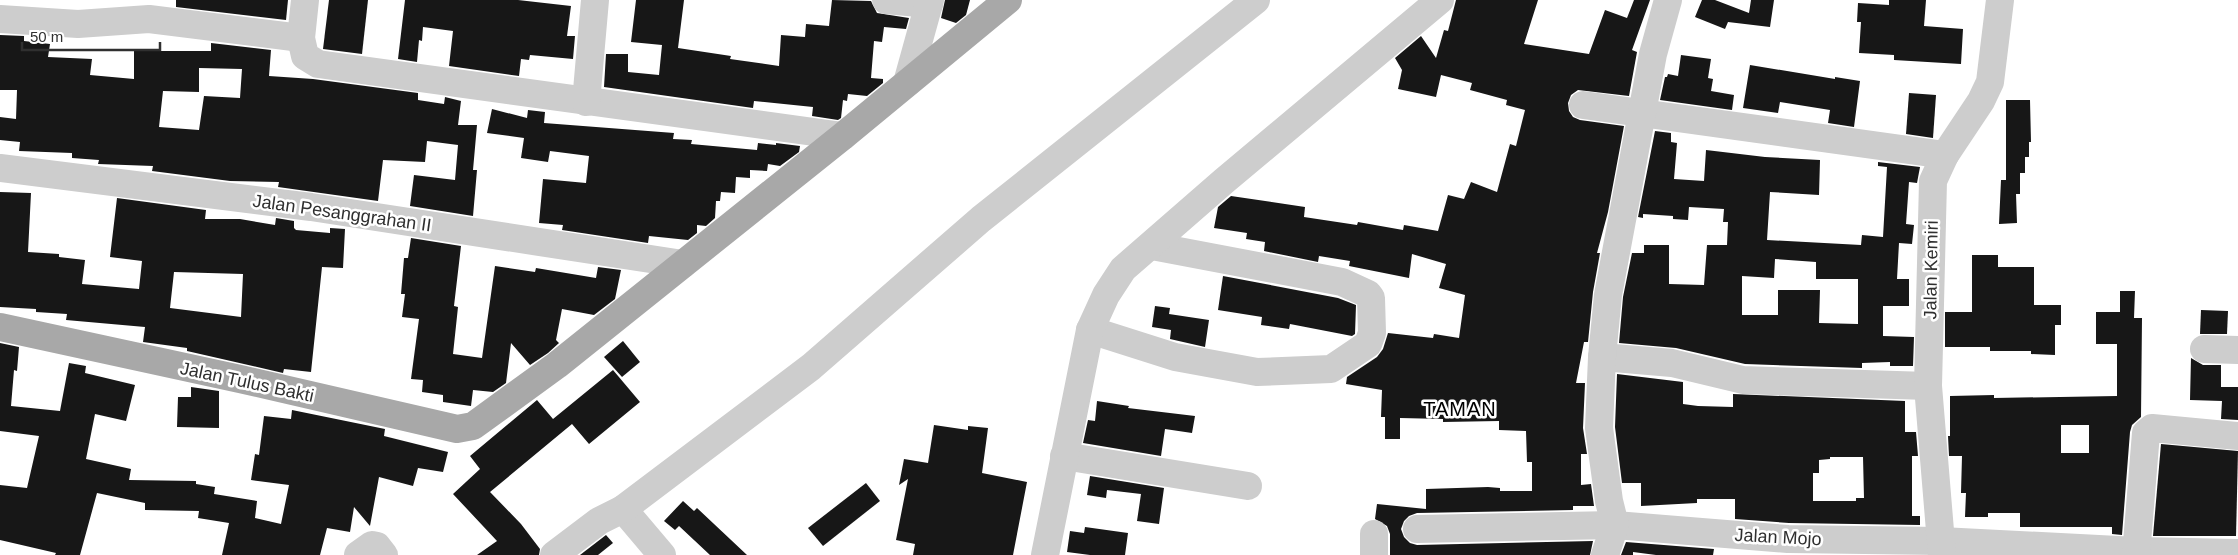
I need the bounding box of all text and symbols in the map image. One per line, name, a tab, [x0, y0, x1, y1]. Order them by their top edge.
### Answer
scale bar	[22, 20, 160, 52]
text: 50 m	[30, 28, 63, 45]
street label: Jalan Pesanggrahan II	[251, 191, 433, 235]
street label: Jalan Kemiri	[1920, 220, 1942, 320]
street label: Jalan Tulus Bakti	[178, 358, 316, 406]
district label: TAMAN	[1423, 398, 1497, 420]
street label: Jalan Mojo	[1734, 525, 1822, 549]

